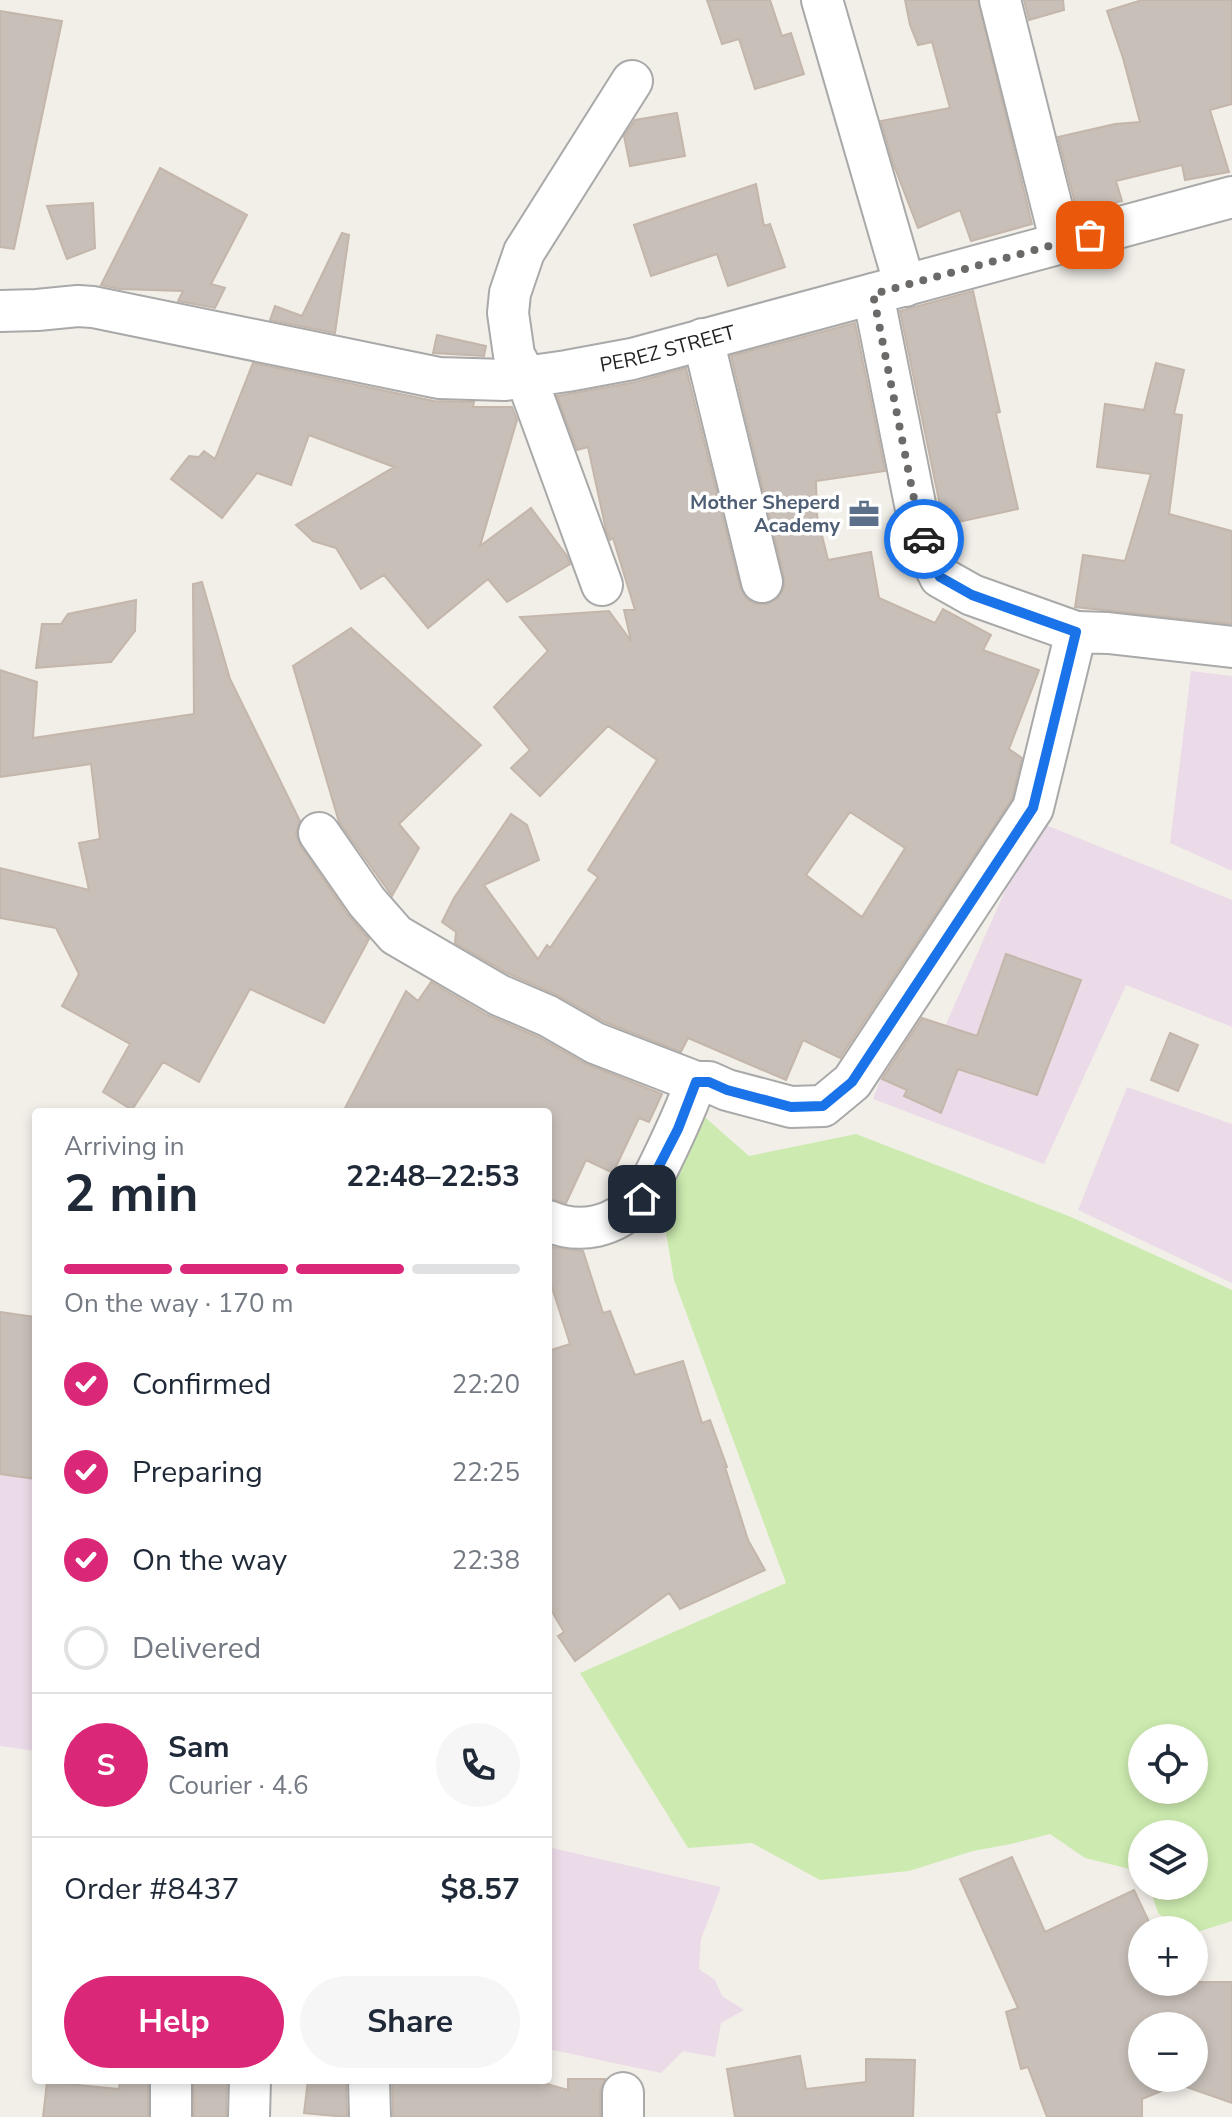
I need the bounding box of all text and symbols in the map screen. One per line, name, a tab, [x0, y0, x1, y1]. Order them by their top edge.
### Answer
pin	[1056, 201, 1124, 269]
icon: bag	[1068, 213, 1112, 257]
street label: PEREZ STREET	[597, 318, 738, 378]
place label: Mother Sheperd Academy	[690, 489, 840, 539]
office icon: Mother Sheperd Academy	[847, 497, 881, 531]
courier	[884, 499, 964, 579]
icon: car	[902, 517, 946, 561]
text: Arriving in	[64, 1129, 185, 1164]
text: 22:48–22:53	[346, 1156, 520, 1197]
text: 2 min	[64, 1158, 199, 1229]
pin	[608, 1165, 676, 1233]
icon: home	[620, 1177, 664, 1221]
text: On the way · 170 m	[64, 1286, 293, 1321]
icon: check	[64, 1362, 108, 1406]
text: Confirmed	[132, 1364, 272, 1405]
text: 22:20	[452, 1367, 520, 1402]
icon: check	[64, 1450, 108, 1494]
text: Preparing	[132, 1452, 263, 1493]
text: 22:25	[452, 1455, 520, 1490]
icon: check	[64, 1538, 108, 1582]
text: On the way	[132, 1540, 287, 1581]
text: 22:38	[452, 1543, 520, 1578]
text: Delivered	[132, 1628, 261, 1669]
button: phone	[436, 1723, 520, 1807]
map controls	[1128, 1724, 1208, 2092]
button: locate	[1128, 1724, 1208, 1804]
text: Sam	[168, 1727, 230, 1768]
text: S	[97, 1745, 115, 1786]
text: Courier · 4.6	[168, 1768, 309, 1803]
button: layers	[1128, 1820, 1208, 1900]
text: Order #8437	[64, 1869, 239, 1910]
text: $8.57	[441, 1869, 520, 1910]
button: +	[1128, 1916, 1208, 1996]
button: Help	[64, 1976, 284, 2068]
button: Share	[300, 1976, 520, 2068]
button: −	[1128, 2012, 1208, 2092]

